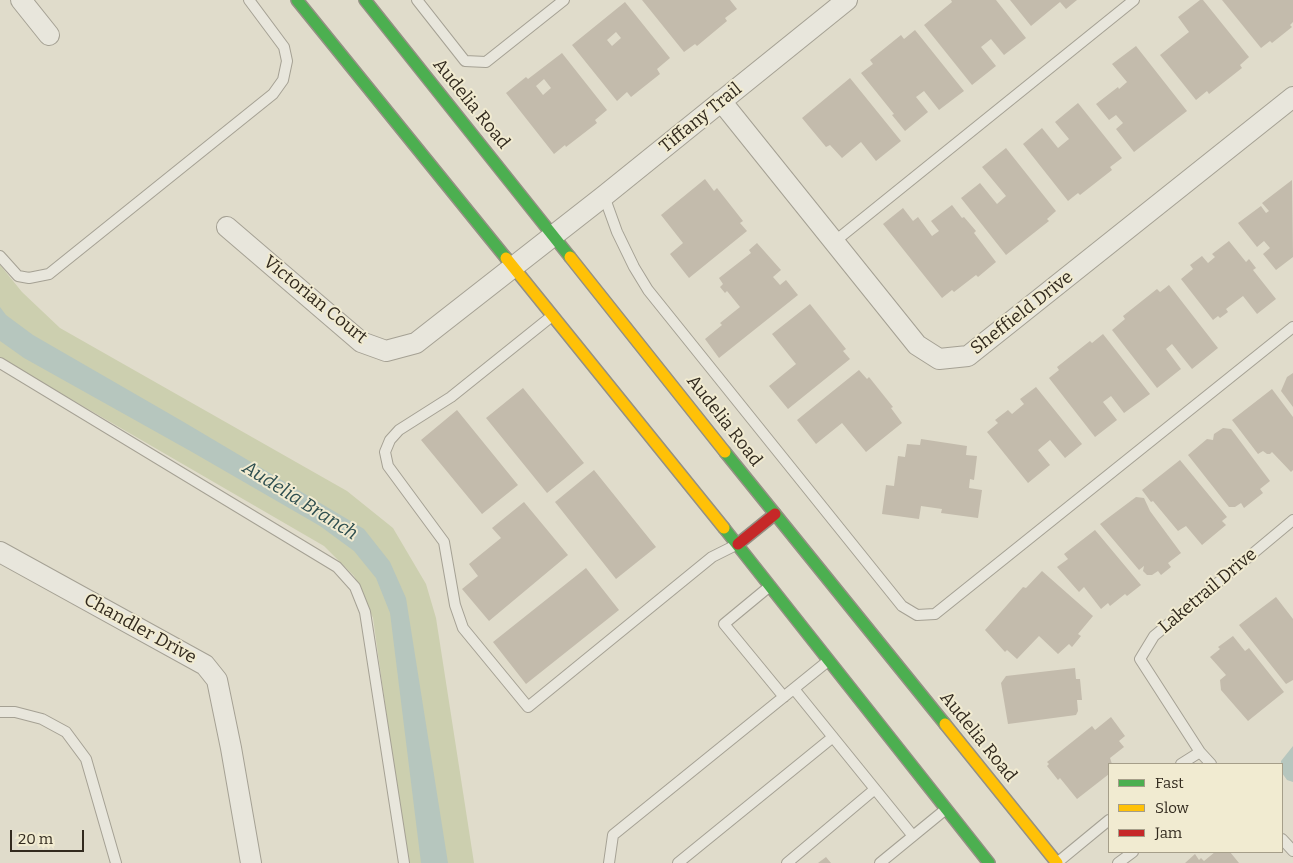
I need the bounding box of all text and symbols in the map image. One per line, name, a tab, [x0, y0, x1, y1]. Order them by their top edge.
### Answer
street label: Audelia Road	[428, 54, 514, 154]
street label: Tiffany Trail	[656, 78, 746, 158]
street label: Victorian Court	[259, 252, 371, 348]
street label: Sheffield Drive	[967, 266, 1077, 360]
street label: Audelia Road	[682, 371, 766, 471]
water label: Audelia Branch	[238, 457, 362, 545]
street label: Laketrail Drive	[1155, 544, 1261, 638]
street label: Chandler Drive	[80, 589, 200, 669]
street label: Audelia Road	[935, 687, 1021, 787]
legend	[1108, 763, 1283, 853]
text: Fast	[1155, 774, 1184, 792]
text: Slow	[1155, 799, 1189, 817]
scale bar	[12, 820, 86, 852]
text: Jam	[1155, 824, 1182, 842]
text: 20 m	[18, 830, 53, 848]

